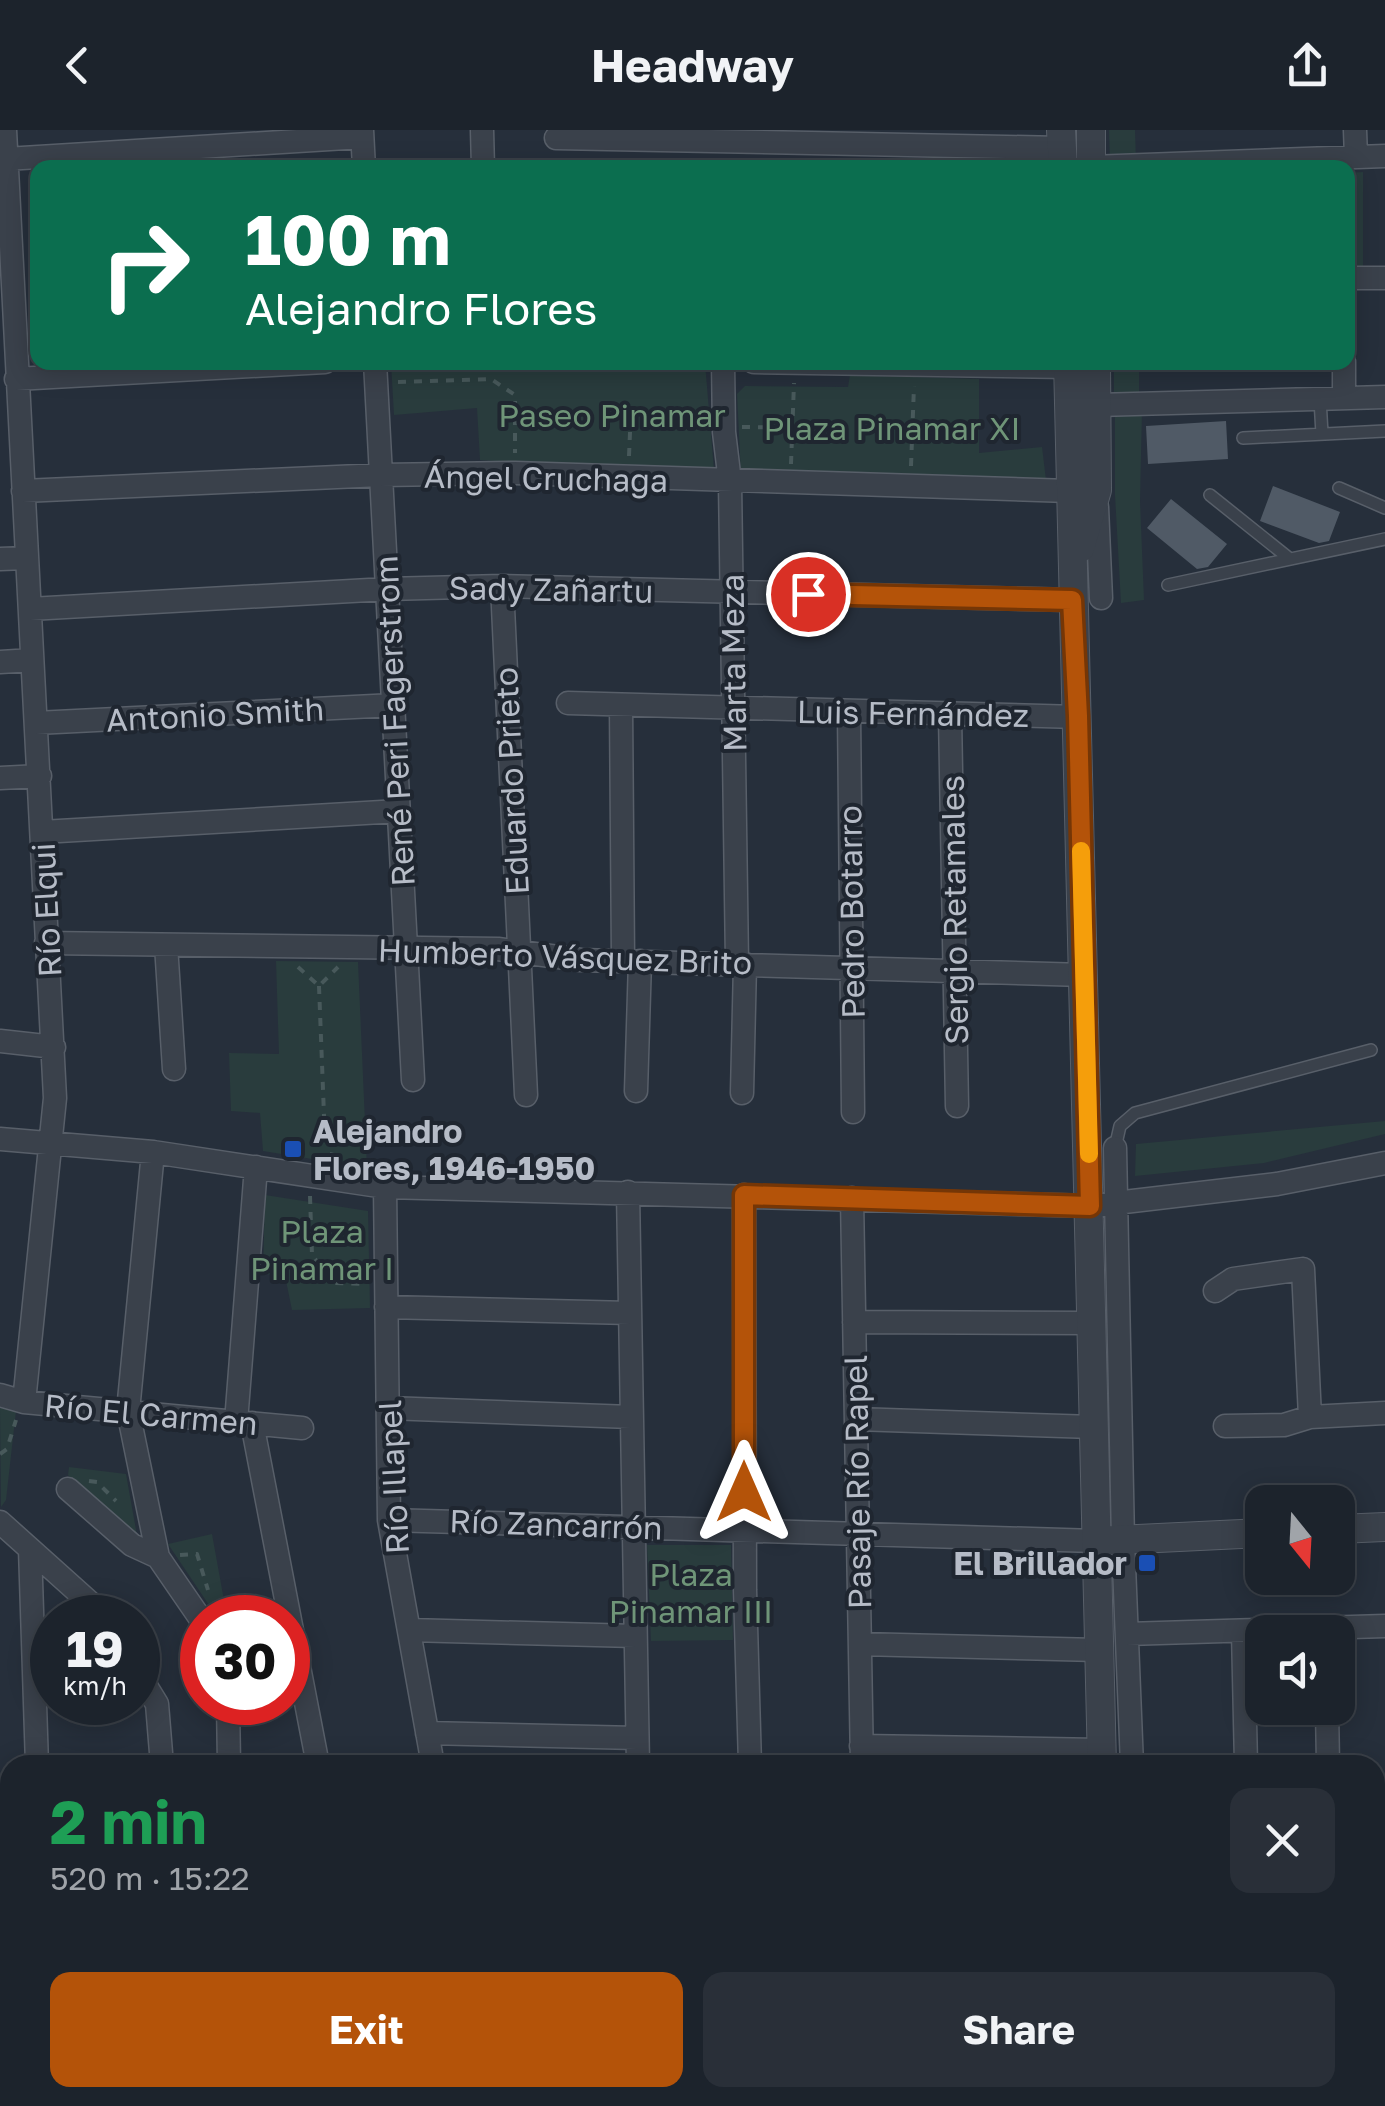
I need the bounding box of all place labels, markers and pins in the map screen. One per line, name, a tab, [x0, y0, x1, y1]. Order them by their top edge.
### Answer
pin	[766, 552, 851, 637]
place label: Alejandro Flores, 1946-1950	[313, 1112, 595, 1187]
marker: Alejandro Flores, 1946-1950	[282, 1138, 304, 1160]
place label: El Brillador	[953, 1544, 1127, 1582]
marker: El Brillador	[1136, 1552, 1158, 1574]

